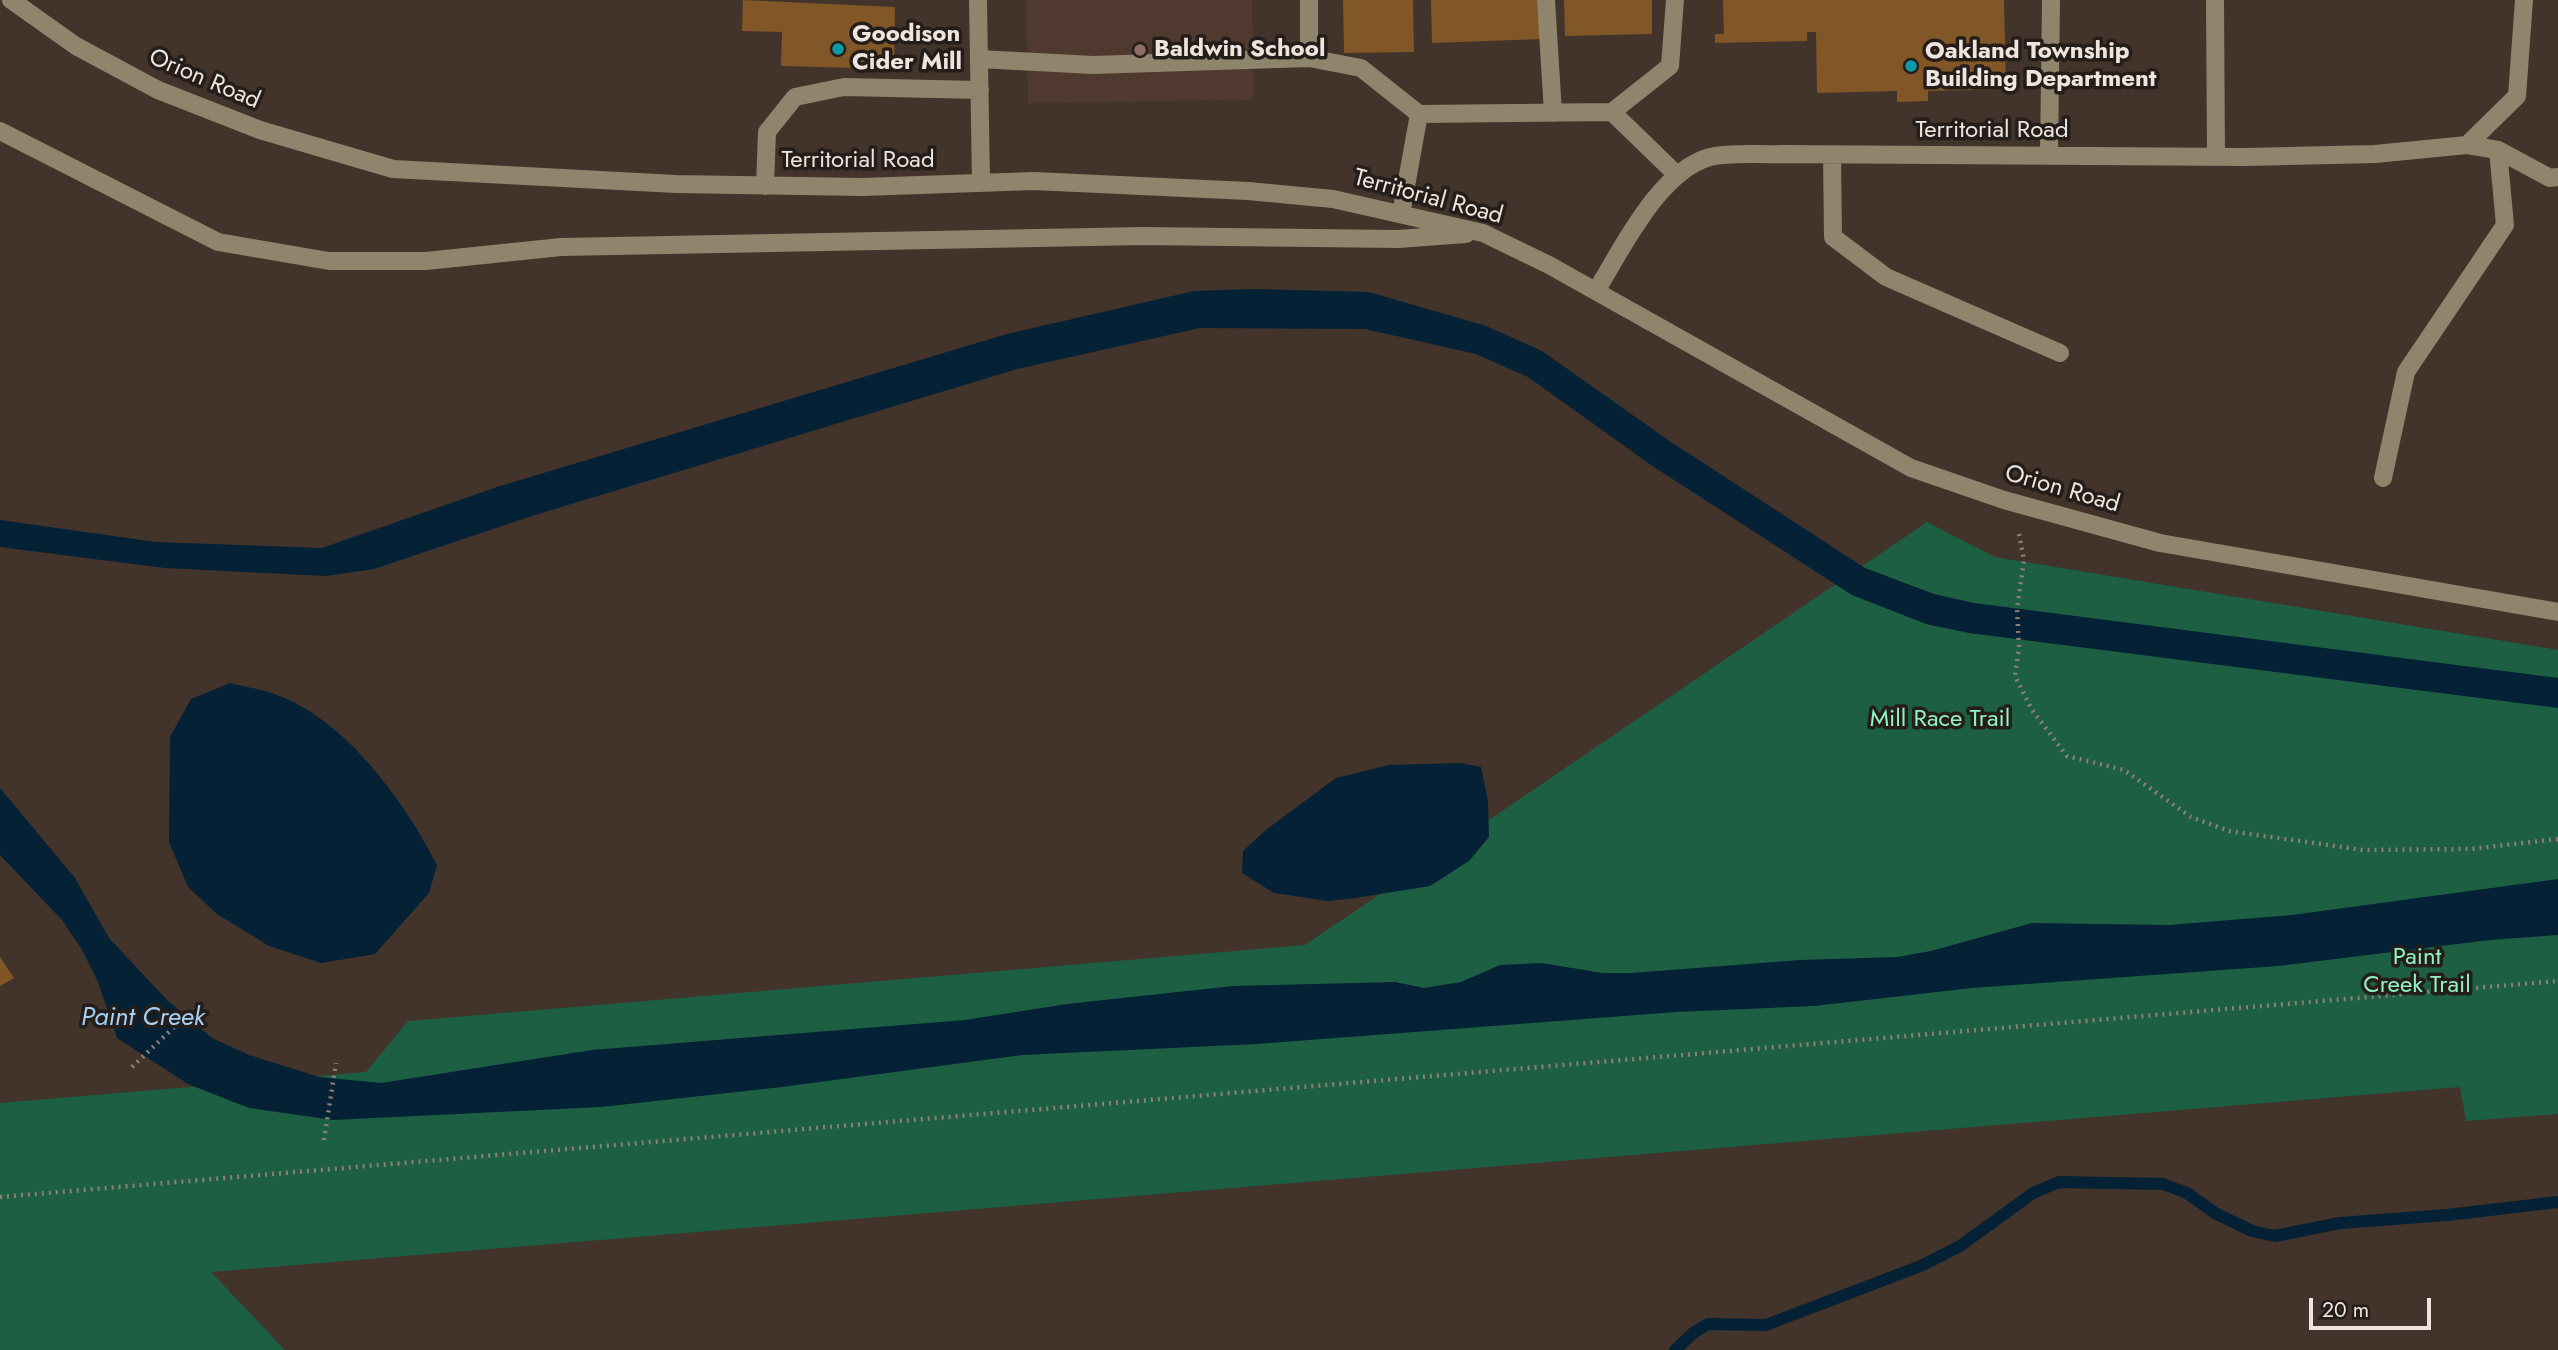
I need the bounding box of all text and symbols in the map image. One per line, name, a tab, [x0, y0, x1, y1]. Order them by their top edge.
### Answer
place label: Goodison Cider Mill	[852, 21, 962, 77]
place label: Baldwin School	[1154, 36, 1325, 64]
place label: Oakland Township Building Department	[1925, 38, 2156, 94]
marker: Goodison Cider Mill	[830, 41, 846, 57]
marker: Baldwin School	[1132, 42, 1148, 58]
street label: Orion Road	[144, 44, 264, 116]
marker: Oakland Township Building Department	[1903, 58, 1919, 74]
street label: Territorial Road	[1915, 117, 2069, 145]
street label: Territorial Road	[781, 147, 935, 175]
street label: Territorial Road	[1350, 164, 1506, 232]
street label: Orion Road	[2001, 460, 2123, 520]
park label: Mill Race Trail	[1870, 706, 2010, 734]
park label: Paint Creek Trail	[2363, 944, 2471, 1000]
water label: Paint Creek	[81, 1003, 205, 1035]
scale bar	[2313, 1284, 2436, 1328]
text: 20 m	[2322, 1295, 2369, 1325]

